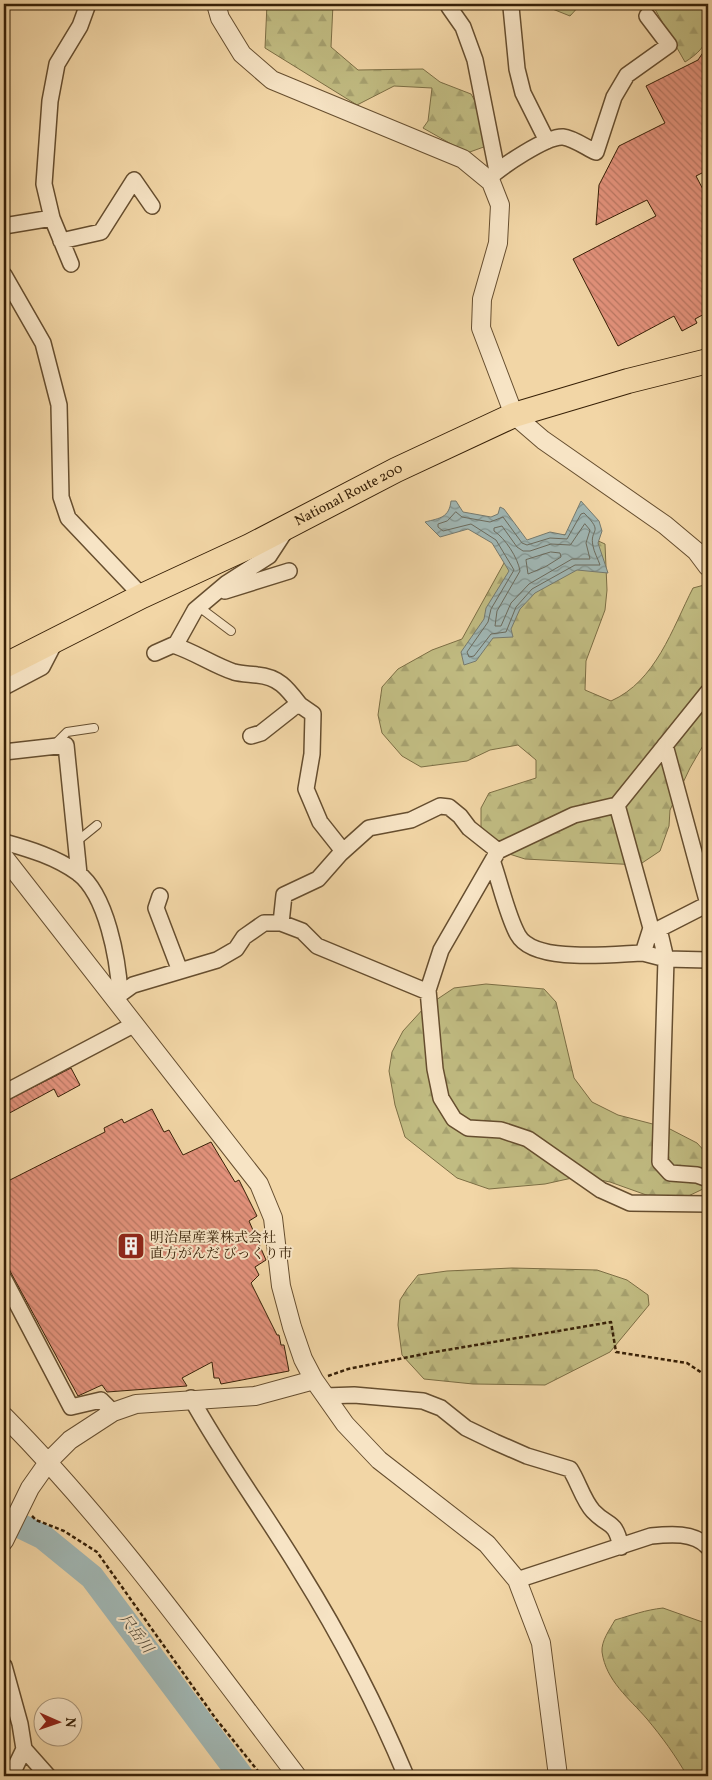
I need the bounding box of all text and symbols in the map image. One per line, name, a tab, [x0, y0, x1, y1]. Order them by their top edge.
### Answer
street label: National Route 200	[291, 459, 406, 531]
place label: 明治屋産業株式会社 直方がんだ びっくり市	[150, 1229, 293, 1264]
building icon: 明治屋産業株式会社 直方がんだ びっくり市	[116, 1231, 146, 1261]
water label: 尺岳川	[113, 1610, 158, 1660]
north arrow	[32, 1698, 82, 1748]
text: N	[60, 1717, 79, 1728]

